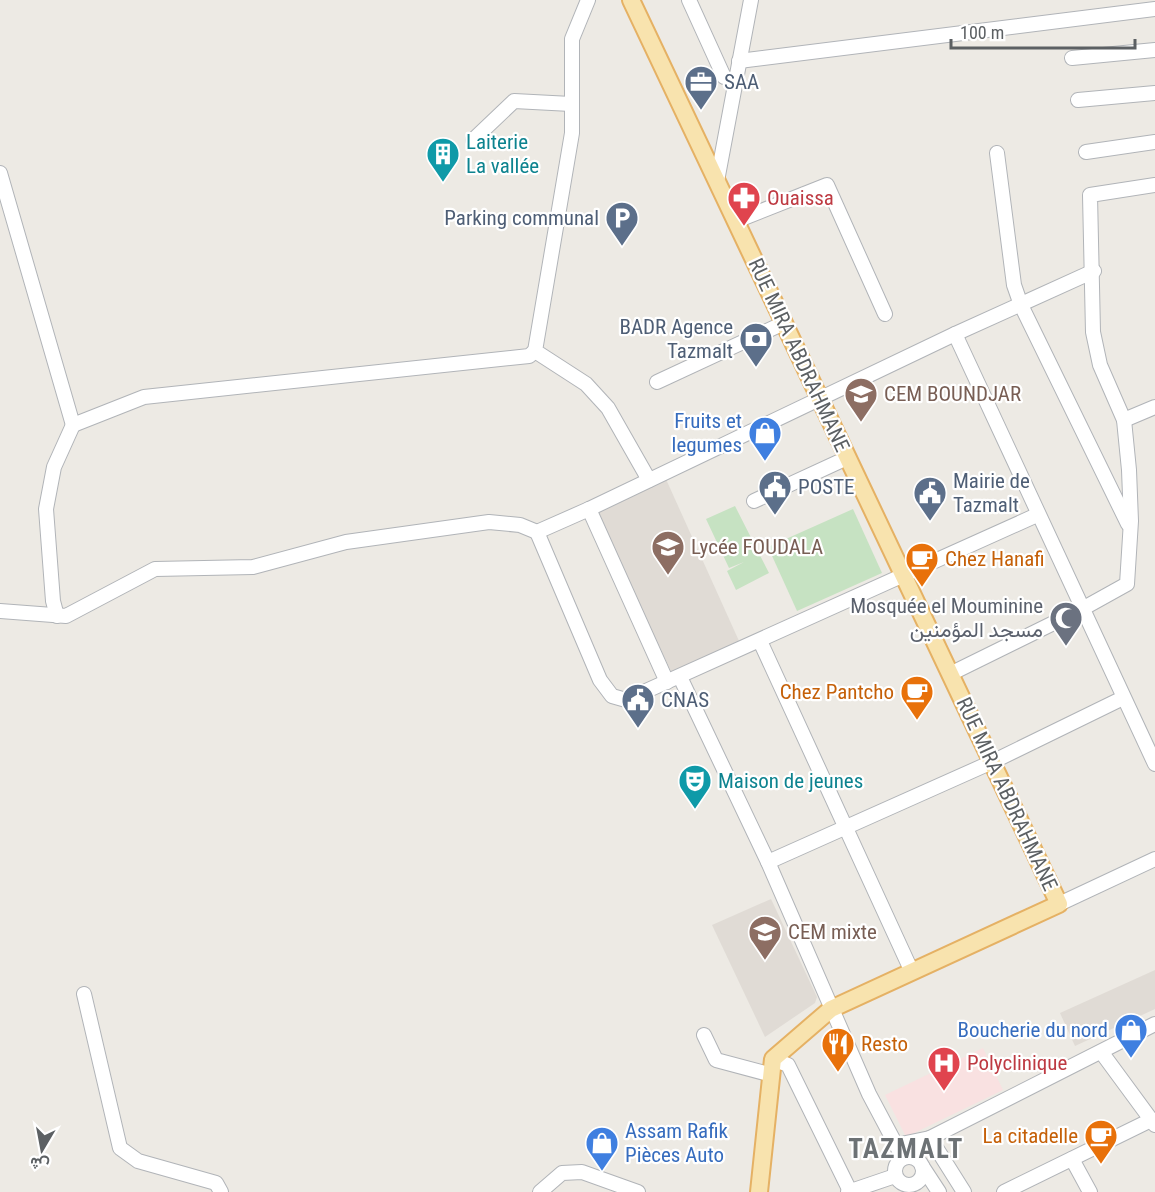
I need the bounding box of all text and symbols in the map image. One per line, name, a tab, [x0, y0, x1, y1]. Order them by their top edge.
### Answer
scale bar	[951, 12, 1136, 50]
text: 100 m	[960, 22, 1004, 43]
office icon: SAA	[683, 64, 719, 111]
place label: SAA	[724, 70, 759, 94]
place label: Laiterie La vallée	[466, 130, 539, 178]
building icon: Laiterie La vallée	[425, 136, 461, 183]
pharmacy icon: Ouaissa	[726, 180, 762, 227]
place label: Ouaissa	[767, 186, 834, 210]
parking icon: Parking communal	[604, 200, 640, 247]
place label: Parking communal	[444, 206, 599, 230]
street label: RUE MIRA ABDRAHMANE	[744, 254, 854, 456]
place label: BADR Agence Tazmalt	[619, 315, 733, 363]
bank icon: BADR Agence Tazmalt	[738, 321, 774, 368]
school or university icon: CEM BOUNDJAR	[843, 376, 879, 423]
place label: CEM BOUNDJAR	[884, 382, 1021, 406]
place label: Fruits et legumes	[672, 409, 742, 457]
shop icon: Fruits et legumes	[747, 415, 783, 462]
public building icon: POSTE	[757, 469, 793, 516]
place label: Mairie de Tazmalt	[953, 469, 1030, 517]
place label: POSTE	[798, 475, 855, 499]
public building icon: Mairie de Tazmalt	[912, 475, 948, 522]
school or university icon: Lycée FOUDALA	[650, 529, 686, 576]
place label: Lycée FOUDALA	[691, 535, 823, 559]
cafe icon: Chez Hanafi	[904, 541, 940, 588]
place label: Chez Hanafi	[945, 547, 1045, 571]
place label: Mosquée el Mouminine مسجد المؤمنين	[850, 594, 1043, 643]
mosque icon: Mosquée el Mouminine مسجد المؤمنين	[1048, 600, 1084, 647]
cafe icon: Chez Pantcho	[899, 674, 935, 721]
place label: Chez Pantcho	[780, 680, 894, 704]
public building icon: CNAS	[620, 682, 656, 729]
place label: CNAS	[661, 688, 709, 712]
street label: RUE MIRA ABDRAHMANE	[952, 693, 1062, 895]
theatre icon: Maison de jeunes	[677, 763, 713, 810]
place label: Maison de jeunes	[718, 769, 863, 793]
school or university icon: CEM mixte	[747, 914, 783, 961]
place label: CEM mixte	[788, 920, 877, 944]
shop icon: Boucherie du nord	[1113, 1012, 1149, 1059]
place label: Boucherie du nord	[958, 1018, 1108, 1042]
restaurant icon: Resto	[820, 1026, 856, 1073]
place label: Resto	[861, 1032, 908, 1056]
hospital icon: Polyclinique	[926, 1045, 962, 1092]
place label: Polyclinique	[967, 1051, 1067, 1075]
cafe icon: La citadelle	[1083, 1118, 1119, 1165]
place label: Assam Rafik Pièces Auto	[625, 1119, 728, 1167]
north arrow	[12, 1120, 72, 1180]
place label: La citadelle	[983, 1124, 1078, 1148]
shop icon: Assam Rafik Pièces Auto	[584, 1125, 620, 1172]
district label: TAZMALT	[848, 1133, 964, 1165]
text: ش	[28, 1153, 51, 1175]

